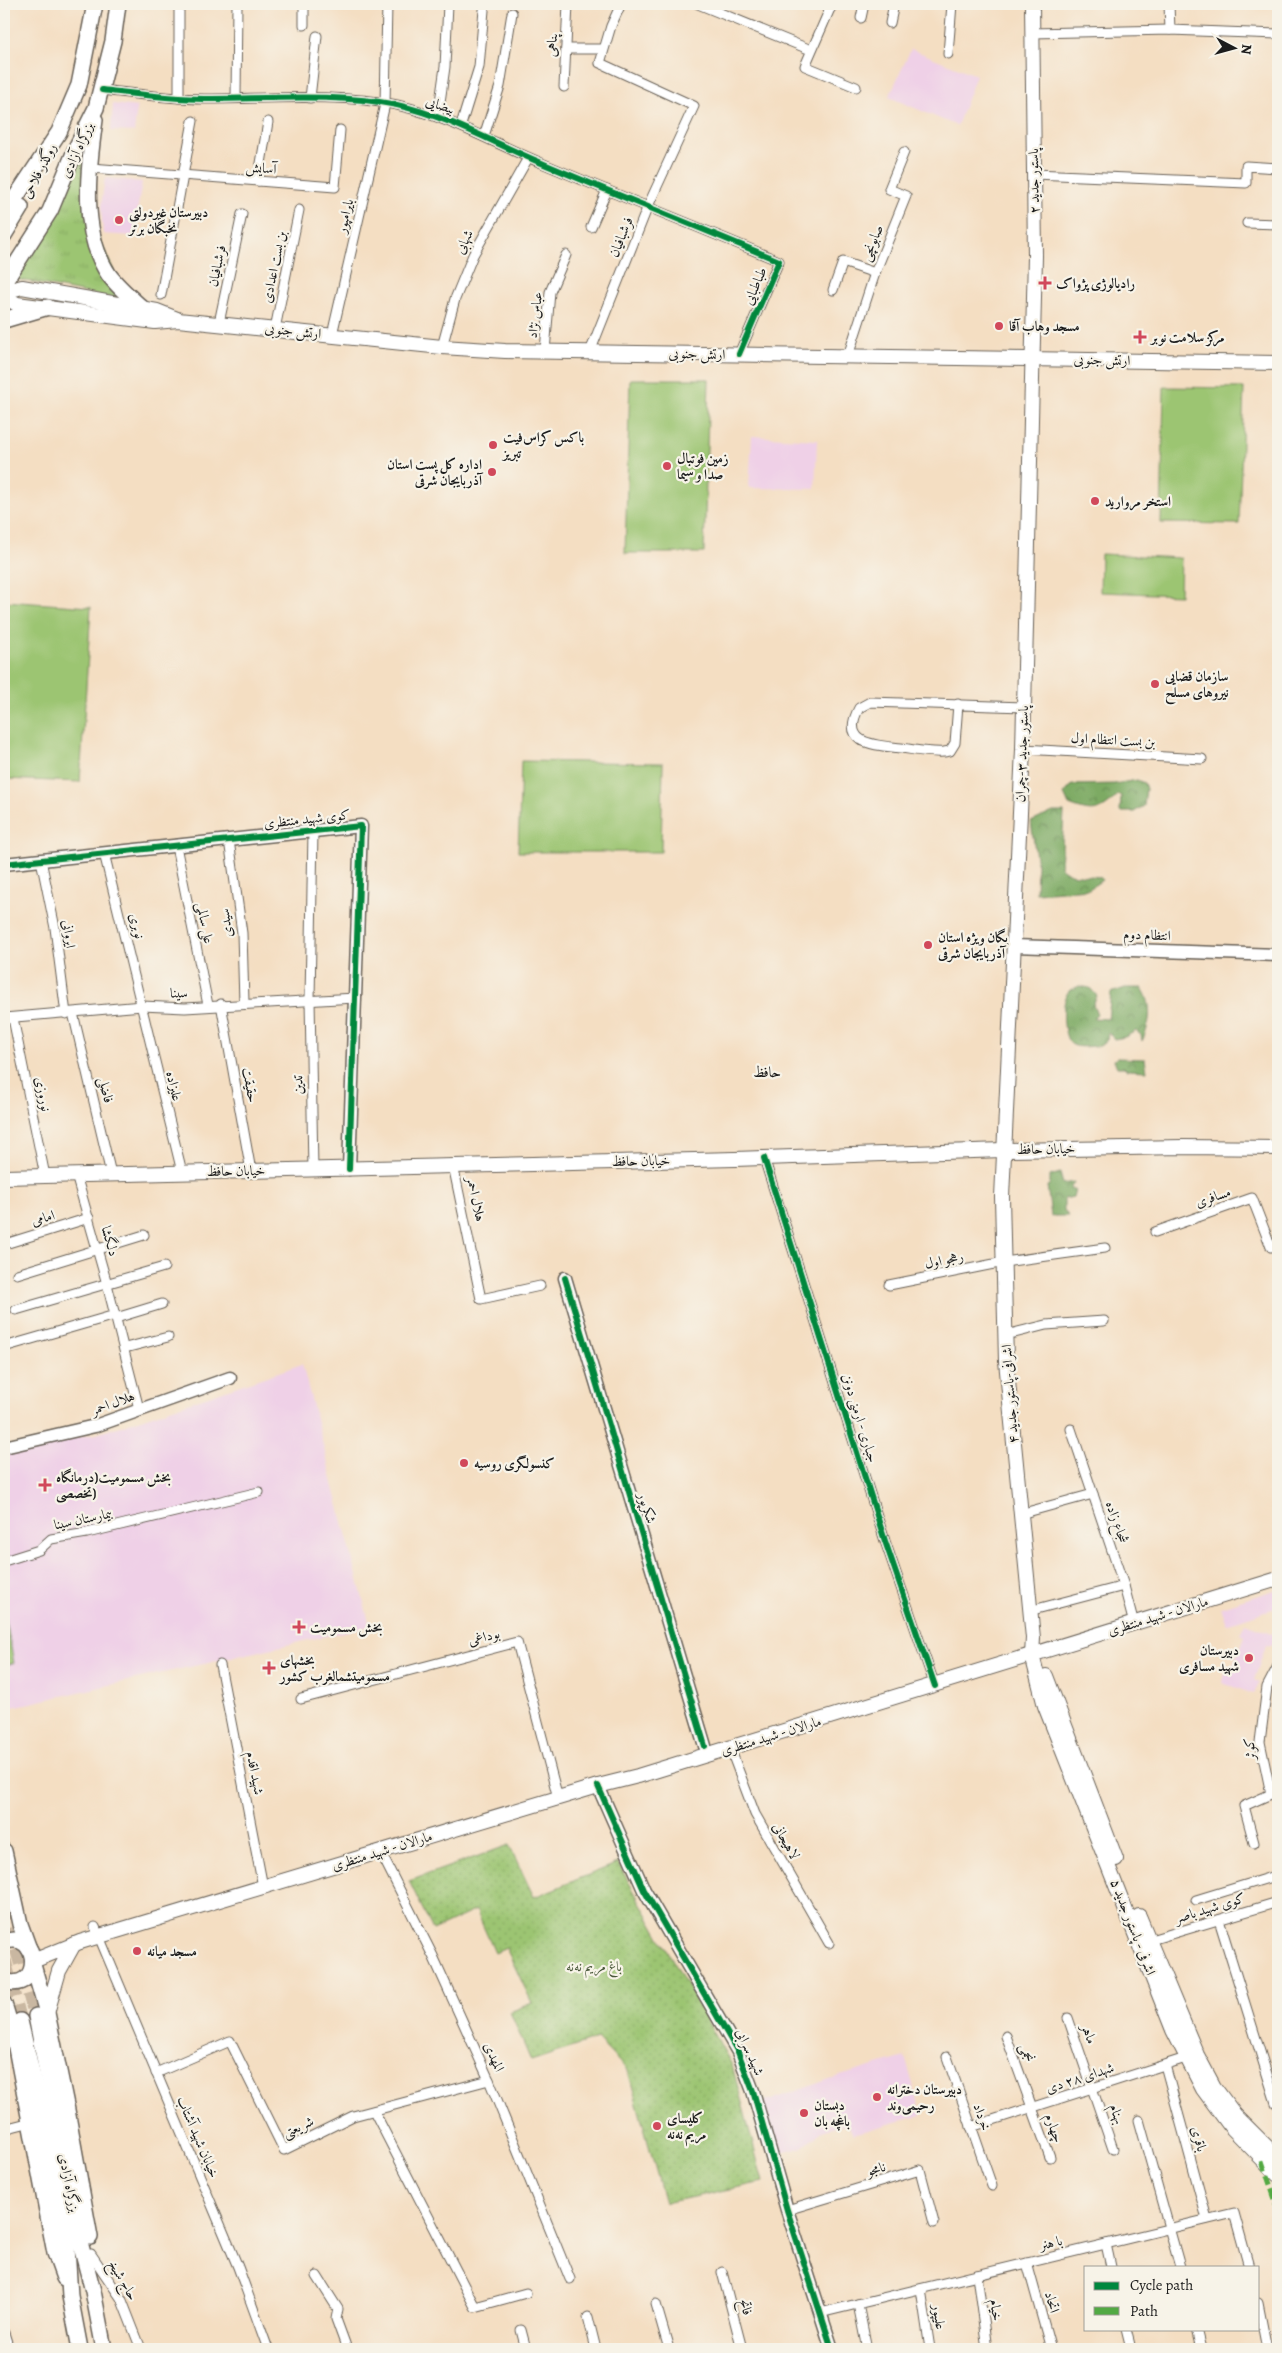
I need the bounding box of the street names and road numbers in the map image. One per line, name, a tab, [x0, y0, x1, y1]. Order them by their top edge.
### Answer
street label: پناهی	[542, 32, 563, 58]
street label: بیضایی	[423, 91, 457, 119]
street label: بزرگراه آزادی	[56, 119, 98, 181]
street label: روگذر فلاحی	[16, 140, 61, 202]
street label: پاستور جدید ۲	[1024, 147, 1045, 214]
street label: آسایش	[245, 157, 279, 179]
street label: بایرامپور	[331, 197, 358, 237]
street label: فرشبافیان	[604, 214, 638, 260]
street label: صابونچی	[856, 222, 888, 264]
street label: شهابی	[450, 227, 478, 257]
street label: بن بست اعدادی	[257, 229, 291, 305]
street label: فرشبافیان	[203, 243, 231, 289]
street label: طباطبایی	[739, 264, 771, 308]
street label: عباس نژاد	[523, 291, 547, 339]
street label: ارتش جنوبی	[264, 319, 322, 343]
street label: ارتش جنوبی	[668, 344, 726, 364]
street label: ارتش جنوبی	[1073, 350, 1131, 370]
street label: پاستور جدید ۳-چمران	[1011, 704, 1034, 803]
street label: بن بست انتظام اول	[1070, 728, 1156, 755]
street label: کوی شهید منتظری	[263, 805, 351, 833]
street label: علی سالمی	[192, 901, 218, 945]
street label: سیدی	[215, 908, 237, 938]
street label: نوبری	[125, 911, 149, 941]
street label: ایروانی	[58, 919, 80, 949]
street label: انتظام دوم	[1123, 925, 1171, 948]
street label: سینا	[170, 983, 188, 1003]
street label: حقیقت	[238, 1066, 262, 1104]
street label: علیزاده	[161, 1069, 187, 1103]
street label: نوروزی	[30, 1075, 56, 1113]
street label: فاضلی	[94, 1075, 118, 1105]
street label: تدین	[288, 1075, 308, 1095]
street label: خیابان حافظ	[1016, 1139, 1076, 1159]
street label: خیابان حافظ	[611, 1151, 671, 1171]
street label: خیابان حافظ	[206, 1161, 266, 1181]
street label: هلال احمر	[462, 1173, 490, 1223]
street label: مسافری	[1193, 1182, 1233, 1212]
street label: امامی	[29, 1205, 57, 1231]
street label: دلگشا	[97, 1224, 123, 1258]
street label: رهجو اول	[923, 1247, 965, 1273]
street label: اشرافی-پاستور جدید ۴	[997, 1344, 1024, 1444]
street label: جباری - ارمنی دونن	[837, 1371, 883, 1465]
street label: هلال احمر	[87, 1386, 138, 1420]
street label: شکرپور	[632, 1488, 661, 1526]
street label: شجاع زاده	[1099, 1498, 1133, 1546]
street label: بیمارستان سینا	[52, 1503, 115, 1534]
street label: مارالان - شهید منتظری	[1105, 1592, 1211, 1640]
street label: بوداغی	[466, 1624, 502, 1650]
street label: مارالان - شهید منتظری	[718, 1712, 824, 1760]
street label: کوثر	[1240, 1737, 1261, 1763]
street label: شهید اقدم	[239, 1750, 269, 1797]
street label: لاهیجانی	[768, 1819, 804, 1863]
street label: مارالان - شهید منتظری	[329, 1827, 435, 1875]
street label: اشرفی - پاستور جدید ۵	[1105, 1876, 1160, 1978]
street label: کوی شهید باصر	[1171, 1888, 1248, 1928]
street label: ماهر	[1076, 2020, 1101, 2047]
street label: شهید سرابی	[731, 2025, 769, 2079]
street label: المهدی	[479, 2039, 509, 2075]
street label: نجمی	[1015, 2041, 1039, 2065]
street label: شهدای ۲۸ دی	[1044, 2058, 1117, 2098]
street label: خیابان شهید آشتاب	[172, 2093, 224, 2181]
street label: خرداد	[968, 2101, 996, 2133]
street label: بهنام	[1102, 2101, 1129, 2128]
street label: چهارم	[1037, 2111, 1068, 2146]
street label: شریعتی	[279, 2112, 317, 2142]
street label: باقری	[1187, 2124, 1212, 2154]
street label: بزرگراه آزادی	[54, 2152, 84, 2215]
street label: نامجو	[862, 2157, 888, 2181]
street label: با هنر	[1036, 2231, 1065, 2255]
street label: حاج شیخ	[101, 2256, 142, 2305]
street label: اتحاد	[1040, 2289, 1064, 2315]
street label: فاتح	[732, 2297, 757, 2318]
street label: خیام	[982, 2298, 1007, 2323]
street label: علیپور	[928, 2301, 950, 2331]

